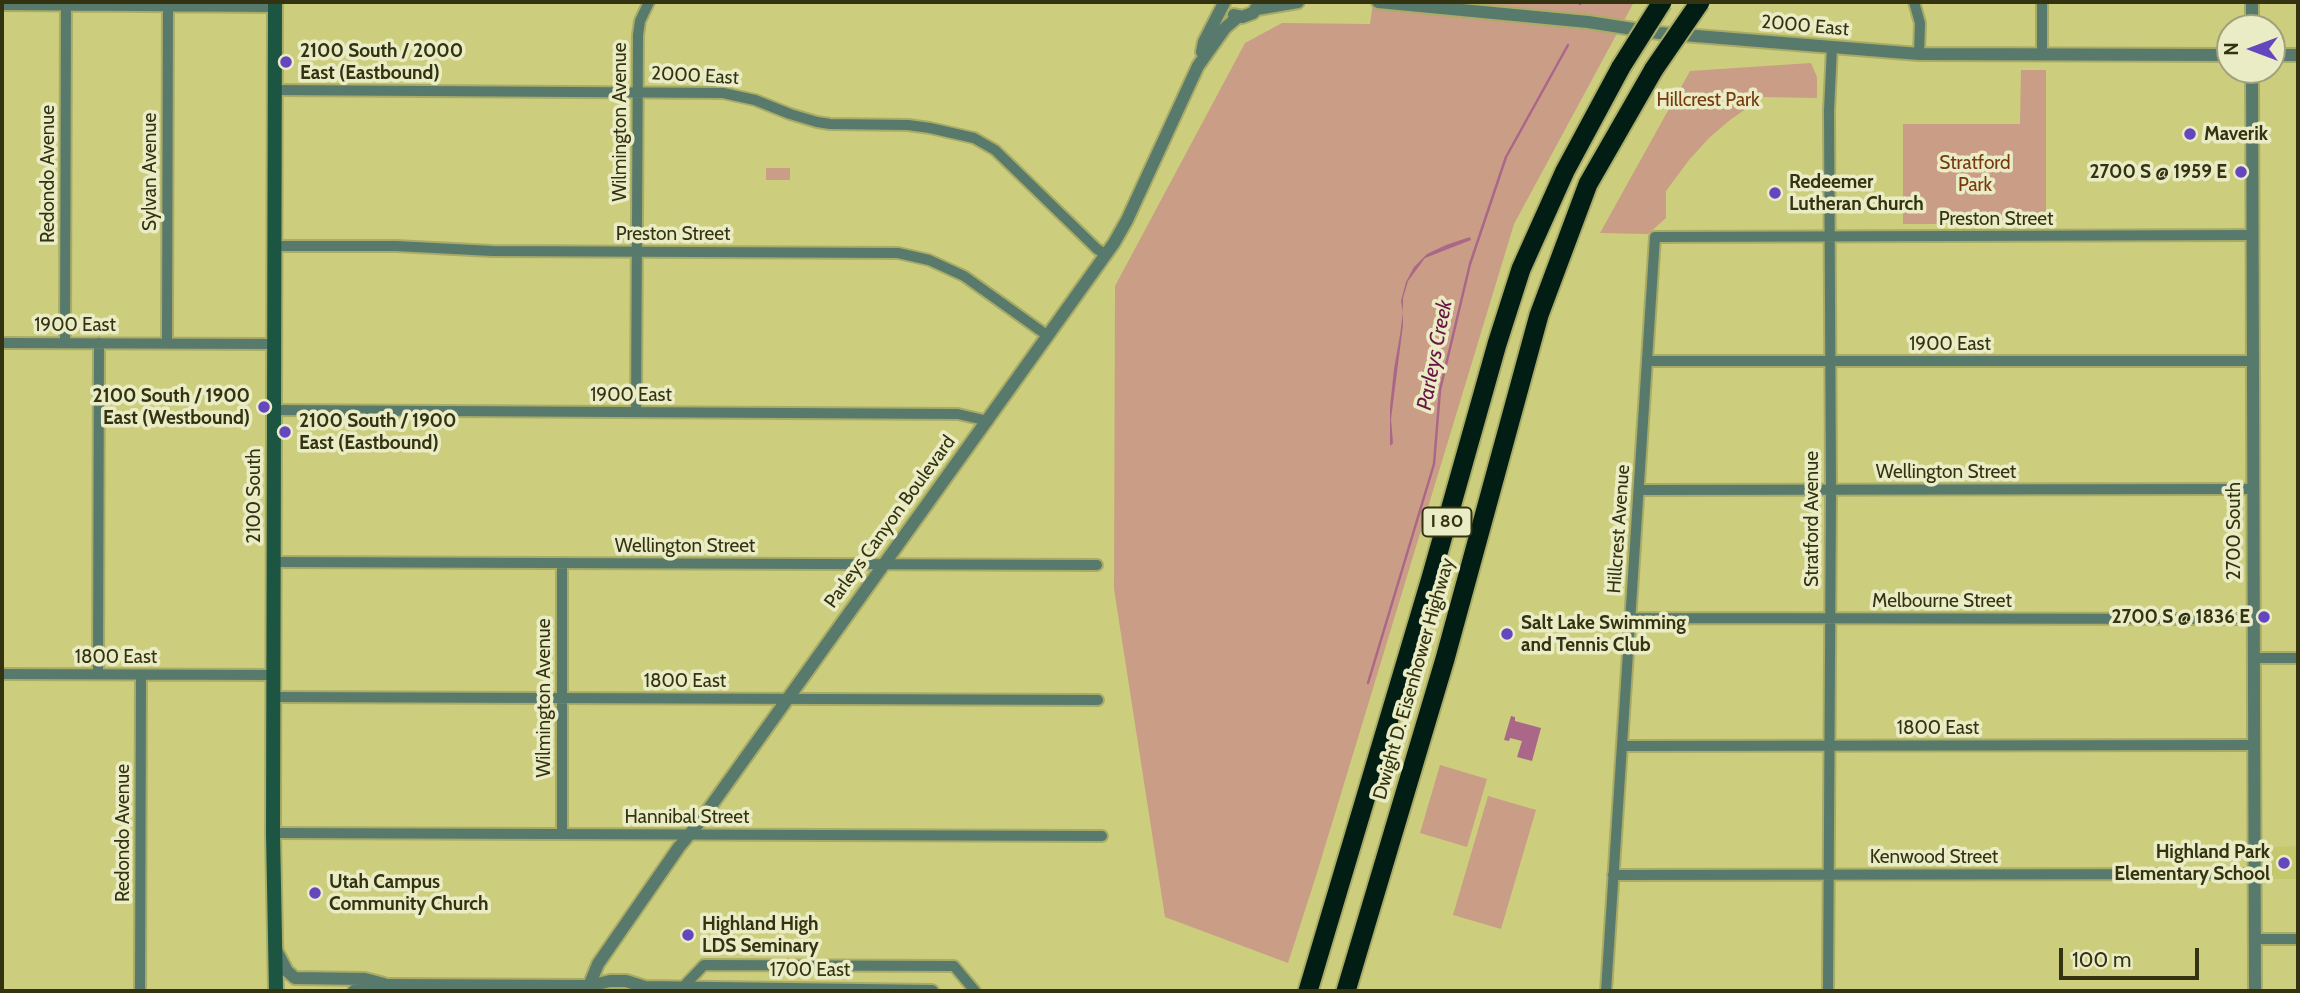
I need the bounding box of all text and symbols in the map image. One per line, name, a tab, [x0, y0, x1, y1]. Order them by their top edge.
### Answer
street label: 2000 East	[1760, 11, 1850, 41]
north arrow	[2216, 14, 2286, 84]
place label: 2100 South / 2000 East (Eastbound)	[300, 40, 463, 84]
street label: Wilmington Avenue	[609, 42, 631, 202]
text: N	[2220, 42, 2243, 56]
marker: 2100 South / 2000 East (Eastbound)	[278, 54, 294, 70]
street label: 2000 East	[650, 62, 740, 90]
park label: Hillcrest Park	[1656, 89, 1760, 111]
street label: Redondo Avenue	[37, 105, 59, 243]
street label: Sylvan Avenue	[139, 113, 161, 231]
place label: Maverik	[2204, 123, 2268, 145]
marker: Maverik	[2182, 126, 2198, 142]
park label: Stratford Park	[1939, 152, 2011, 196]
place label: 2700 S @ 1959 E	[2089, 161, 2227, 183]
marker: 2700 S @ 1959 E	[2233, 164, 2249, 180]
place label: Redeemer Lutheran Church	[1789, 171, 1924, 215]
marker: Redeemer Lutheran Church	[1767, 185, 1783, 201]
street label: Preston Street	[1939, 208, 2053, 230]
street label: Preston Street	[616, 223, 730, 245]
water label: Parleys Creek	[1412, 298, 1458, 412]
street label: 1900 East	[34, 314, 116, 336]
street label: 1900 East	[1909, 333, 1991, 355]
street label: 1900 East	[590, 384, 672, 406]
place label: 2100 South / 1900 East (Westbound)	[93, 385, 250, 429]
marker: 2100 South / 1900 East (Westbound)	[256, 399, 272, 415]
place label: 2100 South / 1900 East (Eastbound)	[299, 410, 456, 454]
marker: 2100 South / 1900 East (Eastbound)	[277, 424, 293, 440]
street label: Parleys Canyon Boulevard	[820, 431, 960, 613]
street label: 2100 South	[243, 448, 265, 544]
street label: Stratford Avenue	[1801, 451, 1823, 587]
street label: Wellington Street	[1876, 461, 2016, 483]
street label: Hillcrest Avenue	[1603, 464, 1635, 594]
street label: 2700 South	[2223, 482, 2245, 580]
road number: I 80	[1422, 508, 1472, 536]
street label: Wellington Street	[615, 535, 755, 557]
street label: Dwight D. Eisenhower Highway	[1369, 556, 1459, 802]
street label: Melbourne Street	[1872, 590, 2012, 612]
place label: 2700 S @ 1836 E	[2112, 606, 2250, 628]
marker: 2700 S @ 1836 E	[2256, 609, 2272, 625]
place label: Salt Lake Swimming and Tennis Club	[1521, 612, 1686, 656]
street label: Wilmington Avenue	[533, 618, 555, 778]
marker: Salt Lake Swimming and Tennis Club	[1499, 626, 1515, 642]
street label: 1800 East	[75, 646, 157, 668]
street label: 1800 East	[644, 670, 726, 692]
street label: 1800 East	[1897, 717, 1979, 739]
street label: Redondo Avenue	[112, 764, 134, 902]
street label: Hannibal Street	[625, 806, 749, 828]
place label: Highland Park Elementary School	[2114, 841, 2270, 885]
street label: Kenwood Street	[1870, 846, 1998, 868]
marker: Highland Park Elementary School	[2276, 855, 2292, 871]
place label: Utah Campus Community Church	[329, 871, 488, 915]
marker: Utah Campus Community Church	[307, 885, 323, 901]
place label: Highland High LDS Seminary	[702, 913, 819, 957]
marker: Highland High LDS Seminary	[680, 927, 696, 943]
scale bar	[2062, 934, 2202, 978]
text: 100 m	[2072, 947, 2131, 972]
street label: 1700 East	[770, 959, 850, 981]

